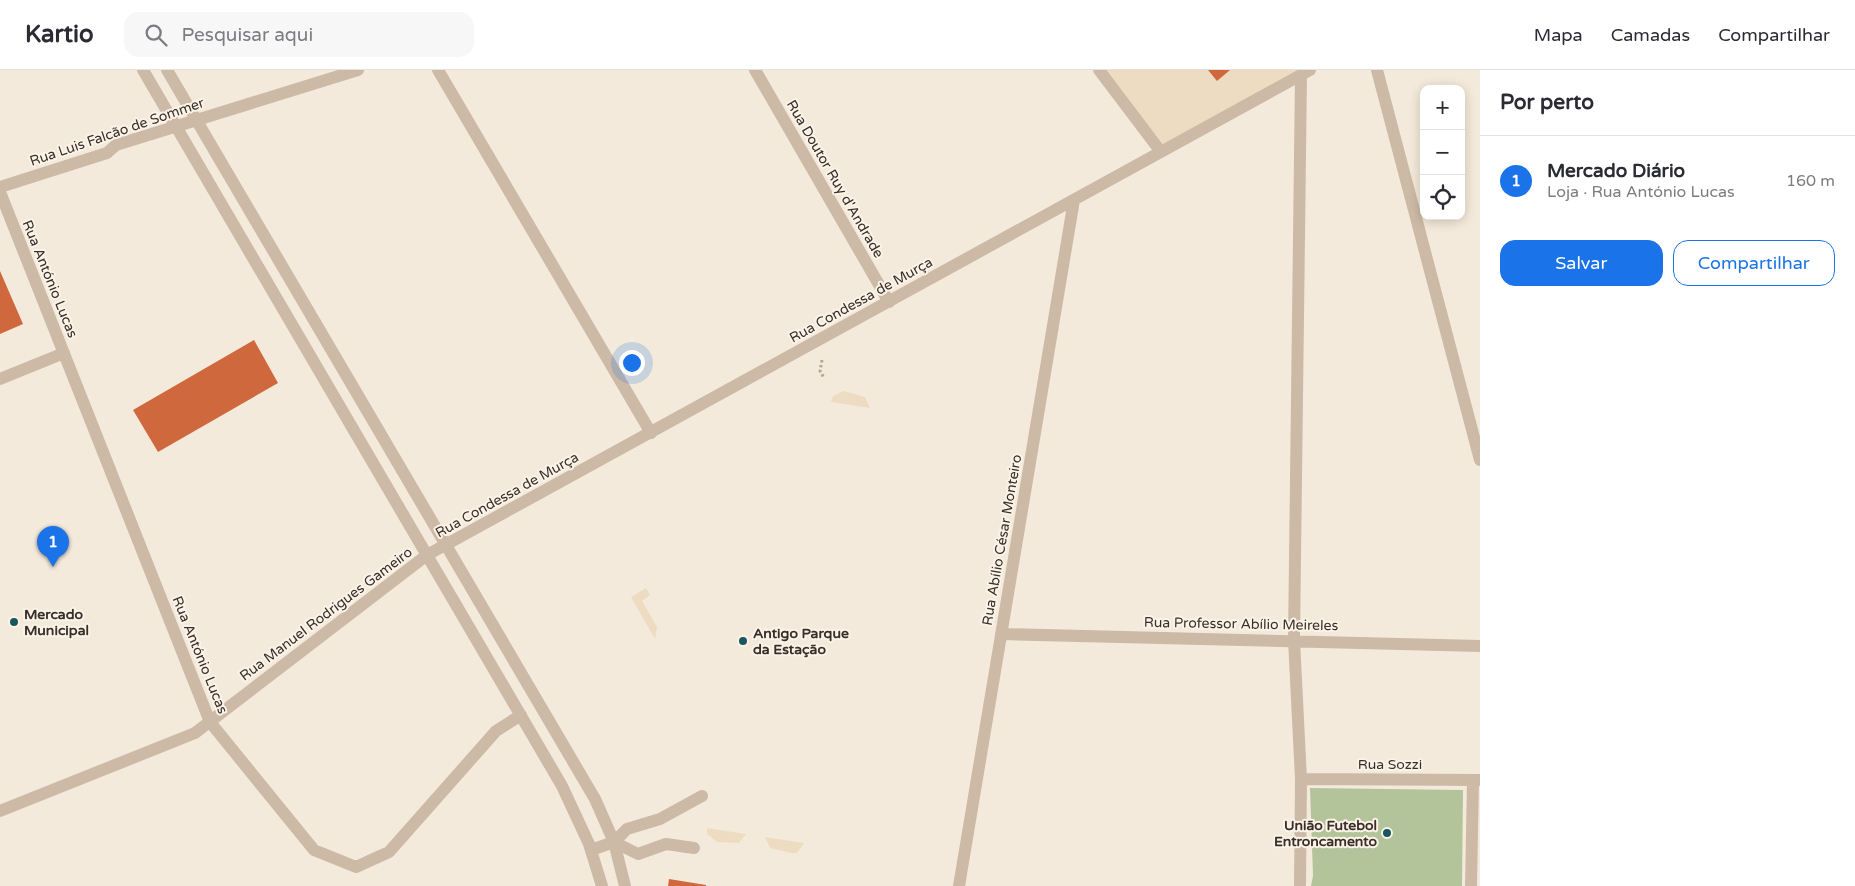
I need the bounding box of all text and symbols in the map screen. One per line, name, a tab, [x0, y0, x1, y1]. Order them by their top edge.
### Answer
search box	[124, 12, 474, 57]
text: Kartio	[25, 20, 94, 49]
icon: search	[142, 21, 170, 49]
text: Pesquisar aqui	[182, 24, 313, 46]
text: Mapa	[1534, 24, 1583, 46]
text: Camadas	[1611, 24, 1690, 46]
text: Compartilhar	[1718, 24, 1830, 46]
map controls	[1420, 85, 1465, 220]
button: +	[1420, 85, 1465, 130]
text: Por perto	[1500, 90, 1594, 115]
street label: Rua Luis Falcão de Sommer	[28, 94, 207, 170]
street label: Rua Doutor Ruy d'Andrade	[783, 97, 887, 261]
button: −	[1420, 130, 1465, 175]
text: Mercado Diário	[1547, 160, 1685, 182]
text: 1	[1511, 171, 1521, 191]
text: 160 m	[1786, 171, 1835, 191]
button: locate	[1420, 175, 1465, 220]
text: Loja · Rua António Lucas	[1547, 182, 1735, 202]
street label: Rua António Lucas	[19, 218, 81, 341]
button: Salvar	[1500, 240, 1663, 286]
button: Compartilhar	[1673, 240, 1835, 286]
street label: Rua Condessa de Murça	[786, 254, 936, 346]
your location	[619, 350, 645, 376]
street label: Rua Condessa de Murça	[432, 449, 582, 541]
street label: Rua Abílio César Monteiro	[979, 453, 1025, 627]
pin: 1	[37, 526, 69, 567]
street label: Rua Manuel Rodrigues Gameiro	[236, 544, 416, 684]
street label: Rua António Lucas	[169, 594, 231, 717]
place label: Mercado Municipal	[24, 606, 89, 639]
street label: Rua Professor Abílio Meireles	[1144, 614, 1339, 634]
marker: Mercado Municipal	[8, 616, 20, 628]
place label: Antigo Parque da Estação	[753, 625, 849, 658]
marker: Antigo Parque da Estação	[737, 635, 749, 647]
street label: Rua Sozzi	[1358, 756, 1422, 773]
place label: União Futebol Entroncamento	[1274, 817, 1377, 850]
marker: União Futebol Entroncamento	[1381, 827, 1393, 839]

